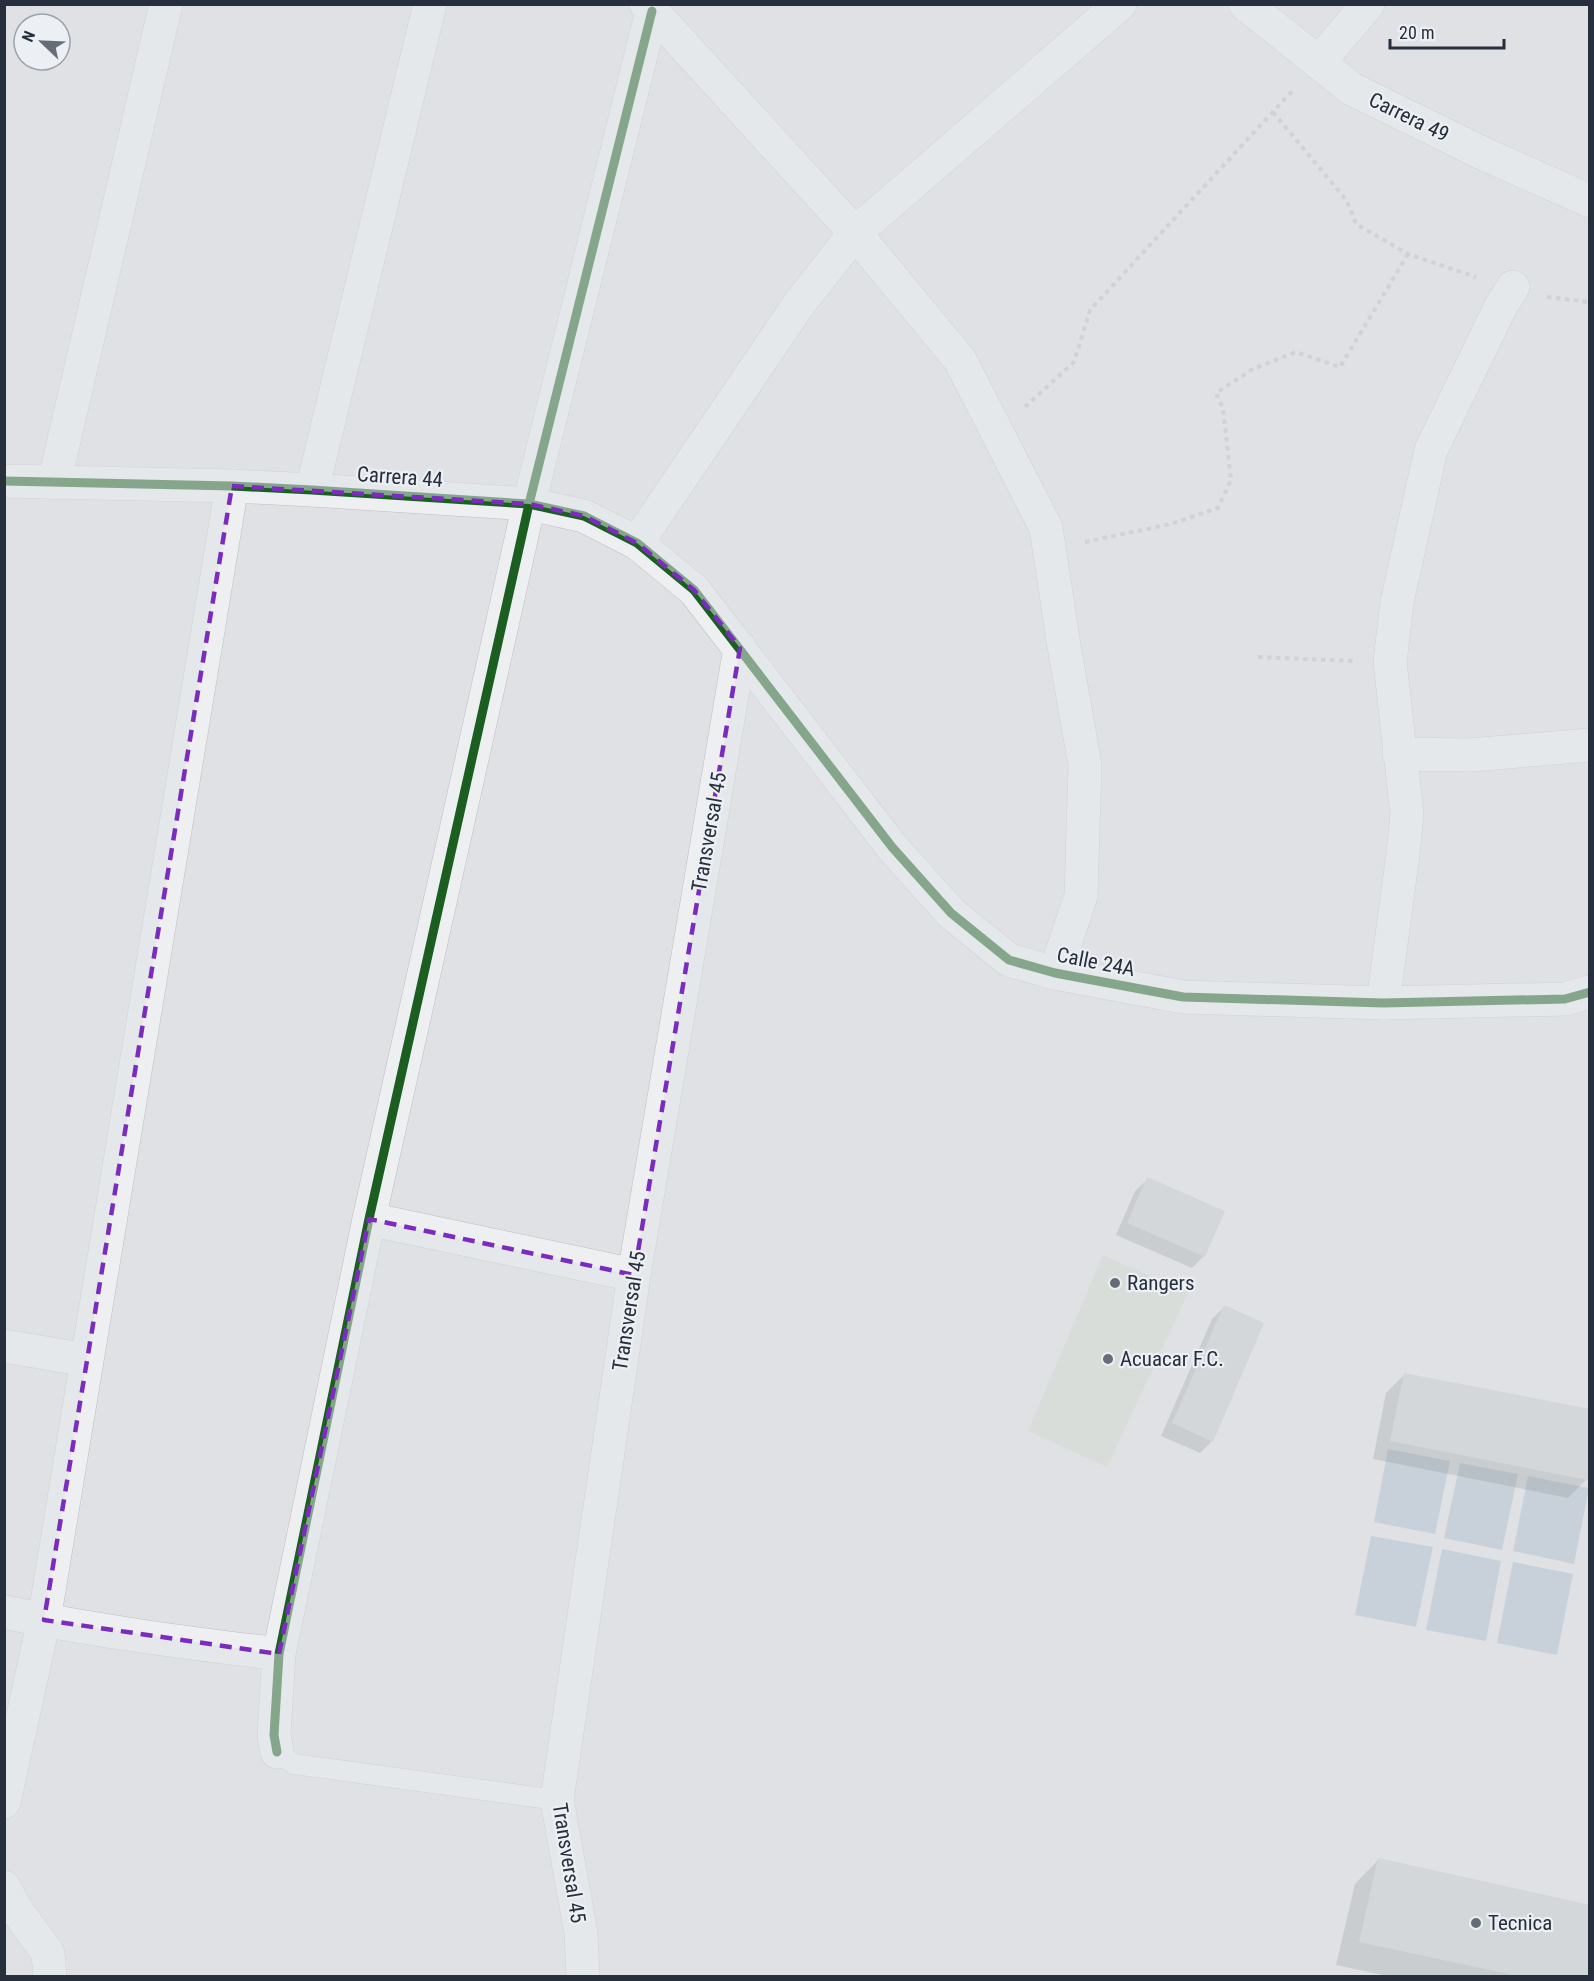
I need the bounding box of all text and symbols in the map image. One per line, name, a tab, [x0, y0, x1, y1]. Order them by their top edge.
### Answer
north arrow	[12, 12, 72, 72]
scale bar	[1390, 12, 1504, 50]
text: 20 m	[1399, 22, 1434, 43]
text: N	[18, 28, 39, 45]
street label: Carrera 49	[1365, 87, 1453, 147]
street label: Carrera 44	[356, 462, 444, 492]
street label: Transversal 45	[687, 770, 731, 894]
street label: Calle 24A	[1055, 943, 1137, 981]
street label: Transversal 45	[608, 1249, 650, 1373]
place label: Rangers	[1127, 1271, 1195, 1295]
marker: Rangers	[1108, 1276, 1122, 1290]
place label: Acuacar F.C.	[1120, 1347, 1224, 1371]
marker: Acuacar F.C.	[1101, 1352, 1115, 1366]
street label: Transversal 45	[548, 1801, 590, 1925]
place label: Tecnica	[1488, 1911, 1552, 1935]
marker: Tecnica	[1469, 1916, 1483, 1930]

